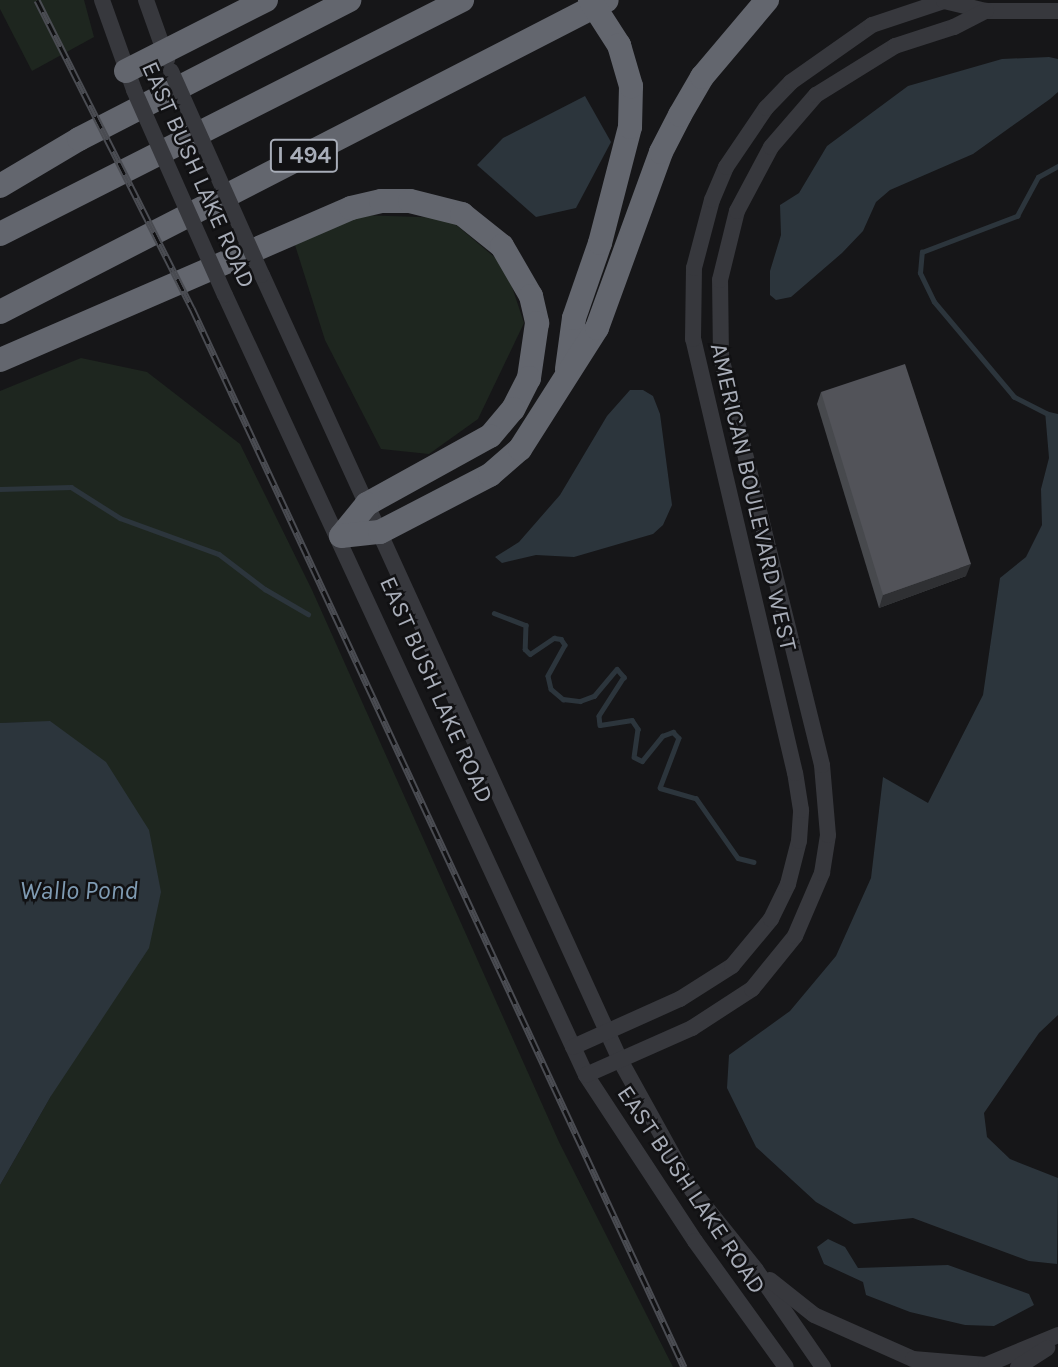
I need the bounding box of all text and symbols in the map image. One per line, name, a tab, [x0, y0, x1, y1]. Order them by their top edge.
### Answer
street label: EAST BUSH LAKE ROAD	[135, 57, 261, 293]
road number: I 494	[269, 136, 339, 176]
street label: AMERICAN BOULEVARD WEST	[704, 340, 802, 654]
street label: EAST BUSH LAKE ROAD	[373, 572, 499, 808]
water label: Wallo Pond	[20, 875, 138, 907]
street label: EAST BUSH LAKE ROAD	[611, 1080, 771, 1300]

